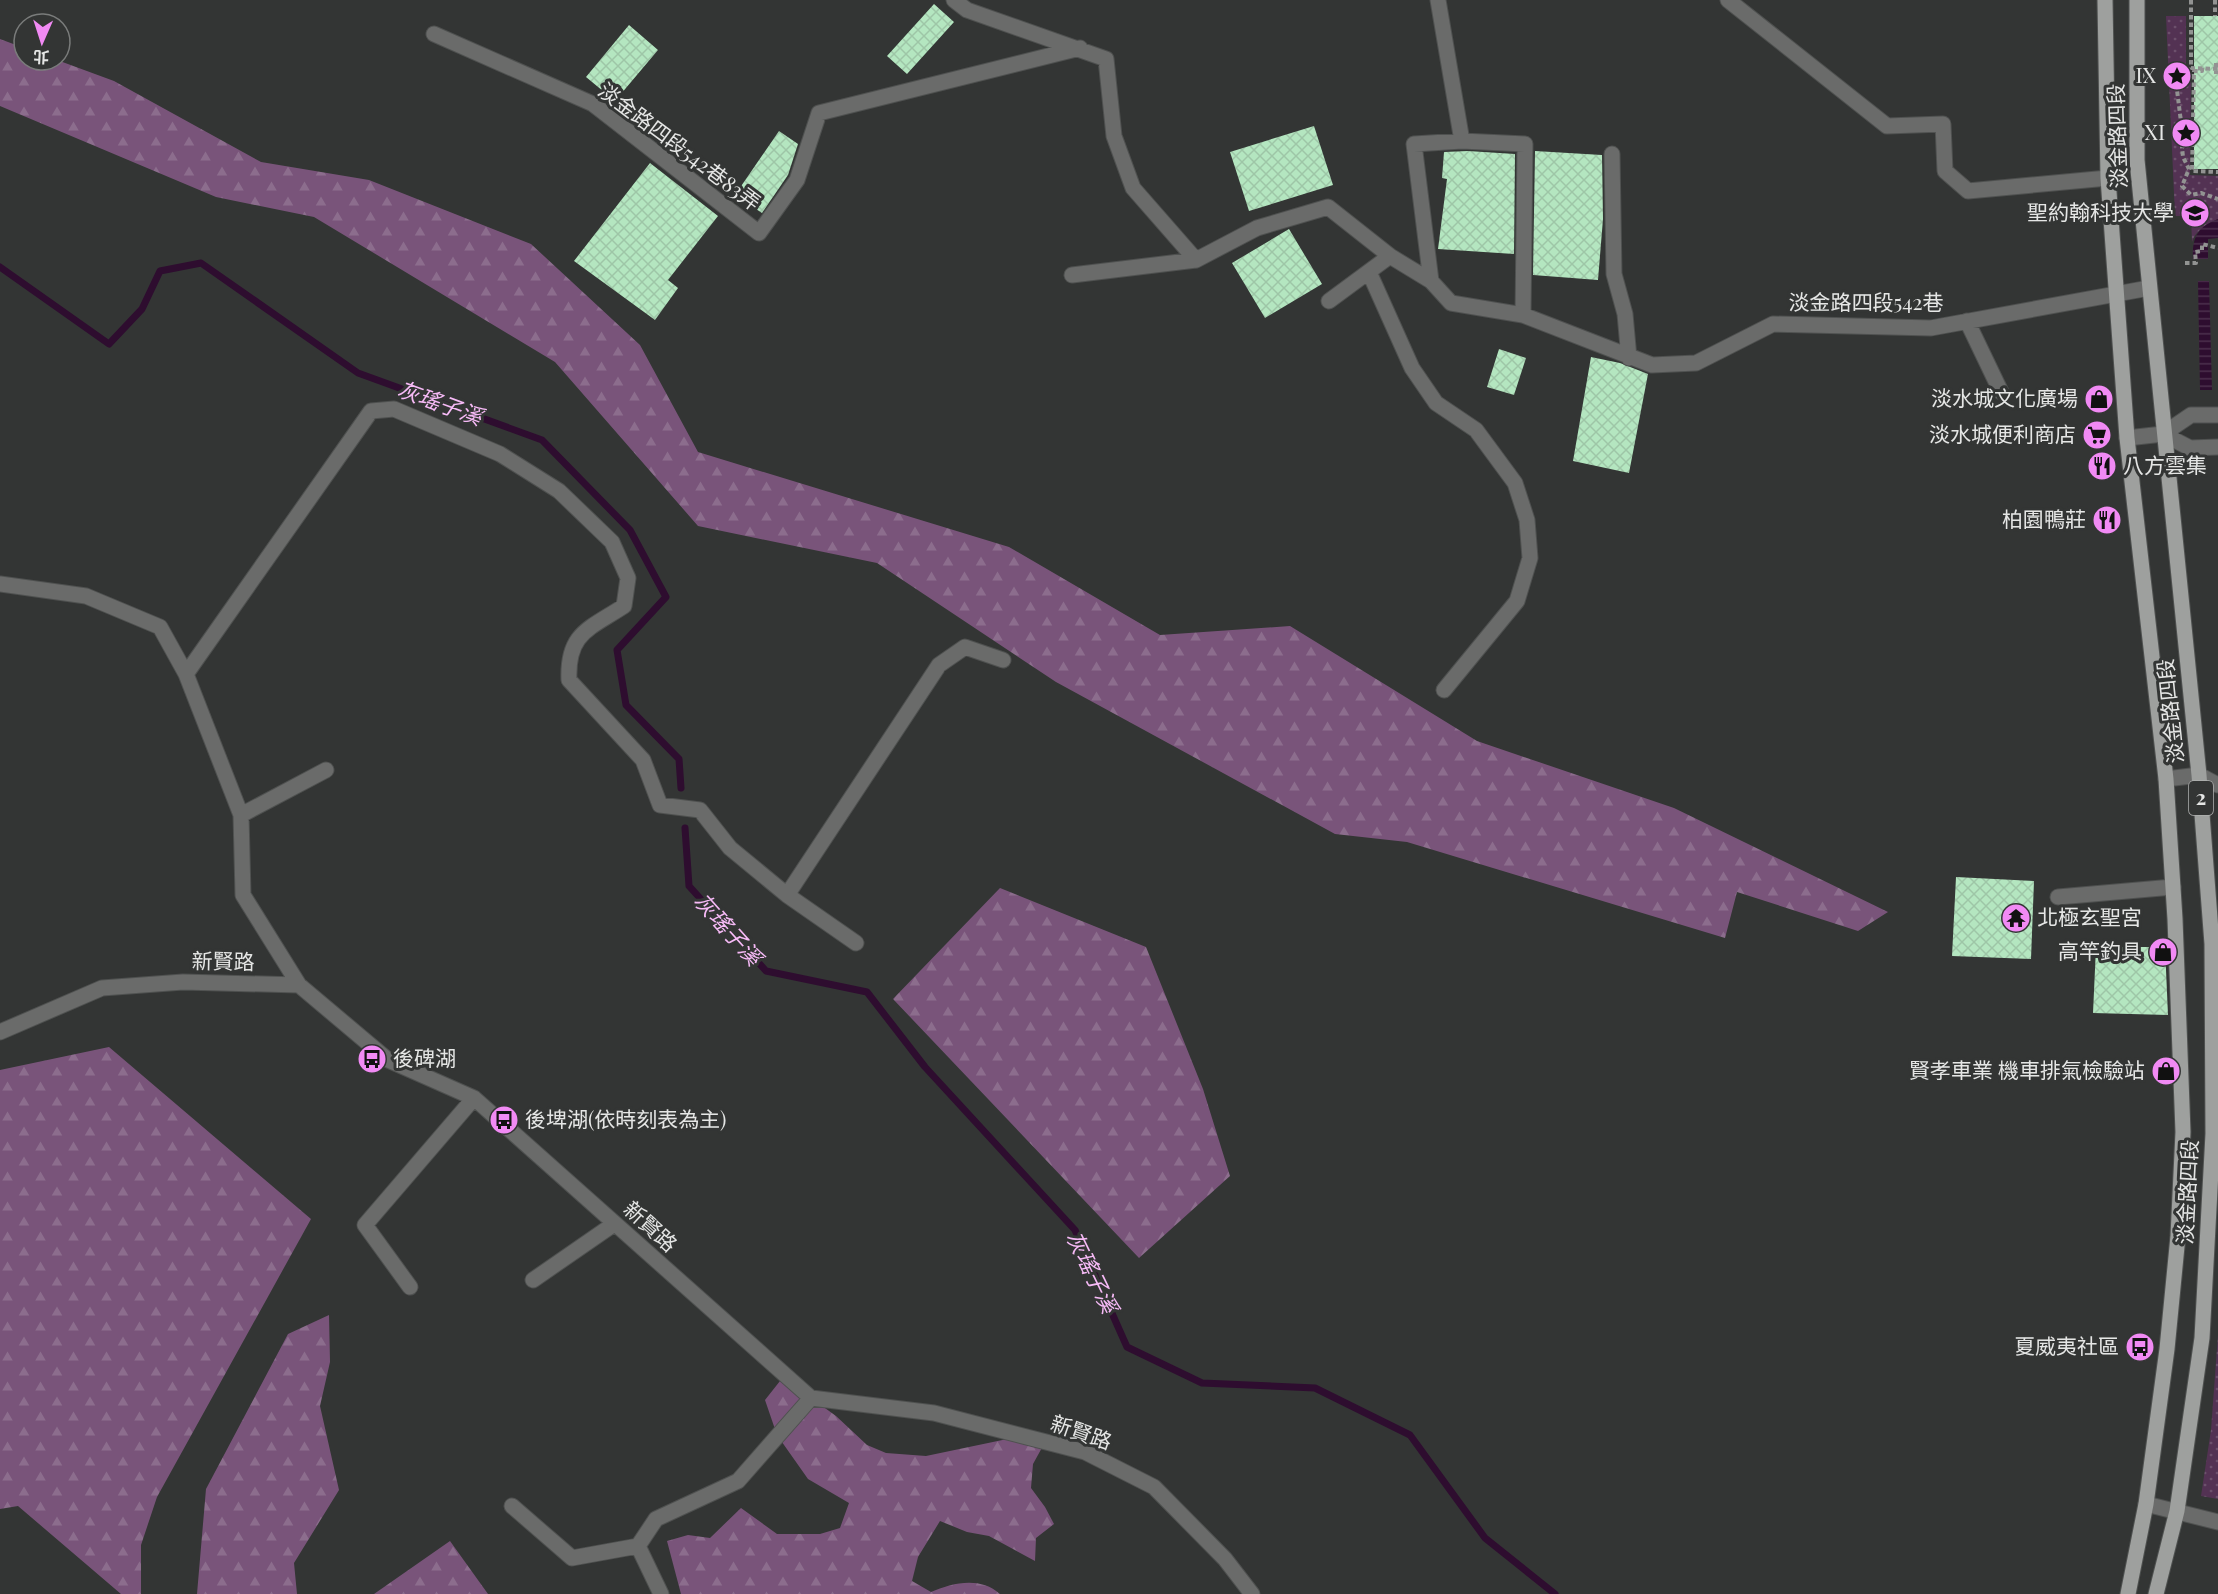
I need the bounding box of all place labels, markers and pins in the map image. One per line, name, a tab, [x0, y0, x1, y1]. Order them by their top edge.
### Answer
place label: IX	[2136, 60, 2157, 88]
place icon: IX	[2161, 60, 2193, 92]
place label: XI	[2145, 117, 2165, 145]
place icon: XI	[2170, 117, 2202, 149]
place label: 聖約翰科技大學	[2027, 197, 2174, 225]
school or university icon: 聖約翰科技大學	[2179, 197, 2211, 229]
place label: 淡水城文化廣場	[1931, 383, 2078, 411]
shop icon: 淡水城文化廣場	[2083, 383, 2115, 415]
place label: 淡水城便利商店	[1929, 419, 2076, 447]
supermarket icon: 淡水城便利商店	[2081, 419, 2113, 451]
restaurant icon: 八方雲集	[2086, 450, 2118, 482]
place label: 八方雲集	[2123, 450, 2207, 478]
place label: 柏園鴨莊	[2002, 504, 2086, 532]
restaurant icon: 柏園鴨莊	[2091, 504, 2123, 536]
temple icon: 北極玄聖宮	[2000, 902, 2032, 934]
place label: 北極玄聖宮	[2037, 902, 2142, 930]
place label: 高竿釣具	[2058, 936, 2142, 964]
shop icon: 高竿釣具	[2147, 936, 2179, 968]
bus stop icon: 後碑湖	[356, 1043, 388, 1075]
place label: 後碑湖	[393, 1043, 456, 1071]
place label: 賢孝車業 機車排氣檢驗站	[1909, 1055, 2145, 1083]
shop icon: 賢孝車業 機車排氣檢驗站	[2150, 1055, 2182, 1087]
bus stop icon: 後埤湖(依時刻表為主)	[488, 1104, 520, 1136]
place label: 後埤湖(依時刻表為主)	[525, 1104, 726, 1132]
place label: 夏威夷社區	[2014, 1331, 2119, 1359]
bus stop icon: 夏威夷社區	[2124, 1331, 2156, 1363]

